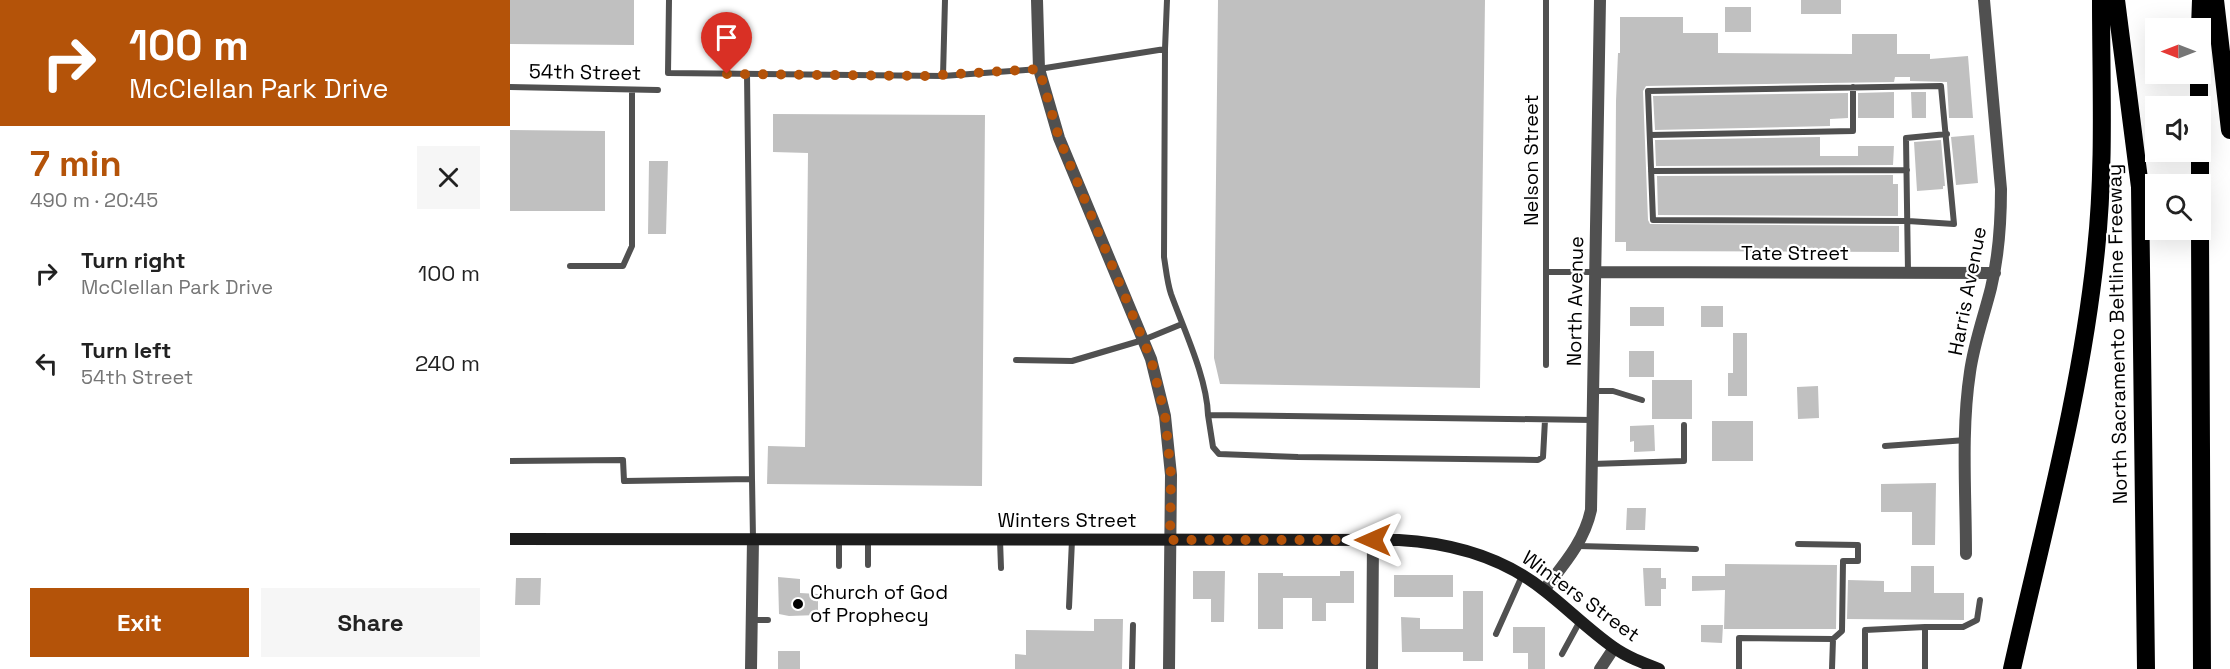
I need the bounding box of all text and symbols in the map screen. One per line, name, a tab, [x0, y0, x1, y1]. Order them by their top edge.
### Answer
pin	[701, 12, 752, 74]
north arrow	[2145, 18, 2211, 84]
map controls	[2145, 18, 2211, 240]
text: 100 m	[129, 19, 249, 72]
icon: arrive	[710, 21, 743, 54]
icon: right	[30, 24, 108, 102]
street label: 54th Street	[529, 58, 641, 86]
text: McClellan Park Drive	[129, 71, 388, 106]
street label: Nelson Street	[1518, 94, 1544, 226]
button: sound	[2145, 96, 2211, 162]
text: 7 min	[30, 141, 122, 187]
button: close	[417, 146, 480, 209]
street label: North Sacramento Beltline Freeway	[2101, 164, 2133, 504]
button: search	[2145, 174, 2211, 240]
text: 490 m · 20:45	[30, 187, 158, 213]
street label: Harris Avenue	[1942, 224, 1992, 358]
street label: North Avenue	[1561, 236, 1589, 366]
street label: Tate Street	[1741, 240, 1849, 266]
text: Turn right	[81, 246, 186, 274]
icon: right	[30, 257, 63, 290]
text: 100 m	[418, 259, 480, 287]
text: McClellan Park Drive	[81, 274, 273, 300]
text: Turn left	[81, 336, 171, 364]
icon: left	[30, 347, 63, 380]
text: 240 m	[415, 349, 480, 377]
text: 54th Street	[81, 364, 193, 390]
street label: Winters Street	[997, 507, 1137, 533]
position arrow	[1341, 508, 1405, 572]
street label: Winters Street	[1517, 545, 1645, 647]
place label: Church of God of Prophecy	[810, 579, 948, 628]
button: Exit	[30, 588, 249, 657]
button: Share	[261, 588, 480, 657]
marker: Church of God of Prophecy	[791, 597, 805, 611]

